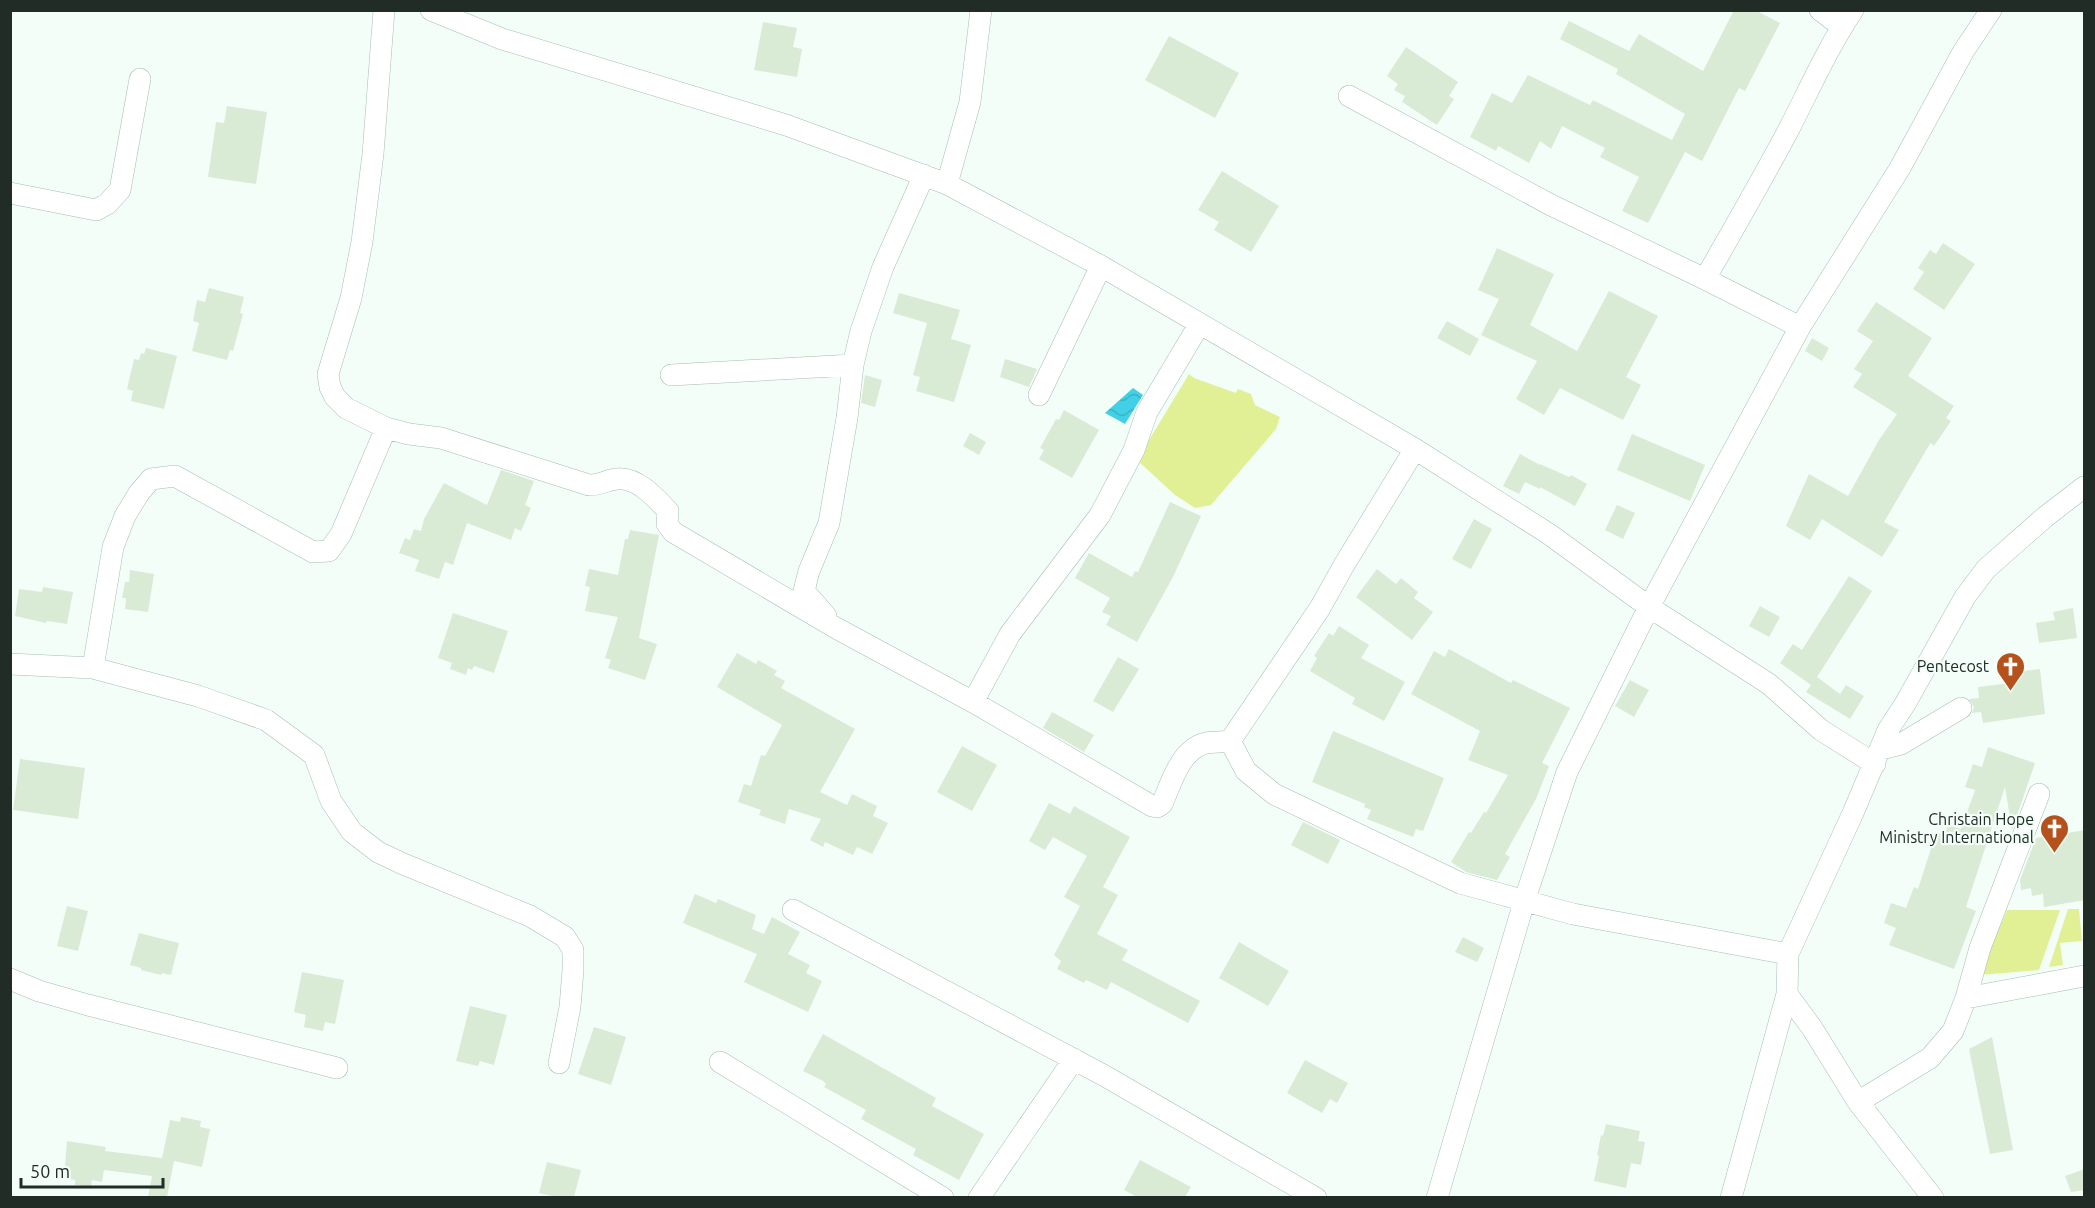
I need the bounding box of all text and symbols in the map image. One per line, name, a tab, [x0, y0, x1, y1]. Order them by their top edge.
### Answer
church icon: Pentecost	[1994, 650, 2026, 692]
place label: Pentecost	[1917, 657, 1990, 675]
place label: Christain Hope Ministry International	[1879, 810, 2034, 846]
church icon: Christain Hope Ministry International	[2039, 812, 2071, 854]
scale bar	[21, 1151, 164, 1189]
text: 50 m	[30, 1161, 70, 1181]

